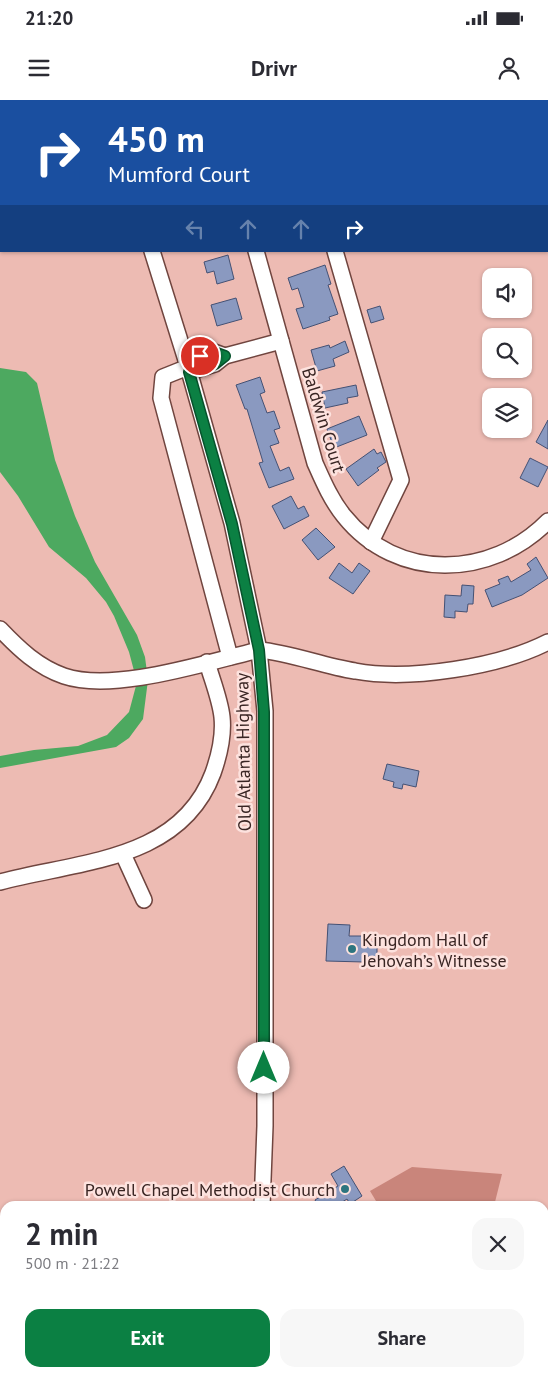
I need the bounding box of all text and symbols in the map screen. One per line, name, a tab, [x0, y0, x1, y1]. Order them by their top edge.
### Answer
text: 21:20	[25, 6, 73, 30]
icon: menu	[25, 54, 53, 82]
text: Drivr	[251, 54, 297, 82]
icon: person	[495, 54, 523, 82]
text: 450 m	[108, 116, 205, 162]
icon: right	[25, 120, 90, 185]
text: Mumford Court	[108, 160, 250, 188]
icon: left	[181, 215, 209, 243]
icon: ahead	[234, 215, 262, 243]
icon: ahead	[287, 215, 315, 243]
icon: right	[340, 215, 368, 243]
map controls	[482, 268, 532, 438]
button: sound	[482, 268, 532, 318]
button: search	[482, 328, 532, 378]
pin	[179, 335, 221, 377]
icon: arrive	[186, 342, 214, 370]
street label: Baldwin Court	[297, 365, 351, 475]
button: layers	[482, 388, 532, 438]
street label: Old Atlanta Highway	[230, 672, 256, 832]
place label: Kingdom Hall of Jehovah’s Witnesse	[361, 928, 507, 972]
marker: Kingdom Hall of Jehovah’s Witnesse	[346, 943, 358, 955]
position arrow	[237, 1041, 289, 1093]
place label: Powell Chapel Methodist Church	[85, 1178, 335, 1201]
marker: Powell Chapel Methodist Church	[339, 1183, 351, 1195]
text: 2 min	[25, 1214, 98, 1253]
button: close	[472, 1218, 524, 1270]
text: 500 m · 21:22	[25, 1253, 120, 1273]
button: Exit	[25, 1309, 270, 1367]
button: Share	[280, 1309, 524, 1367]

